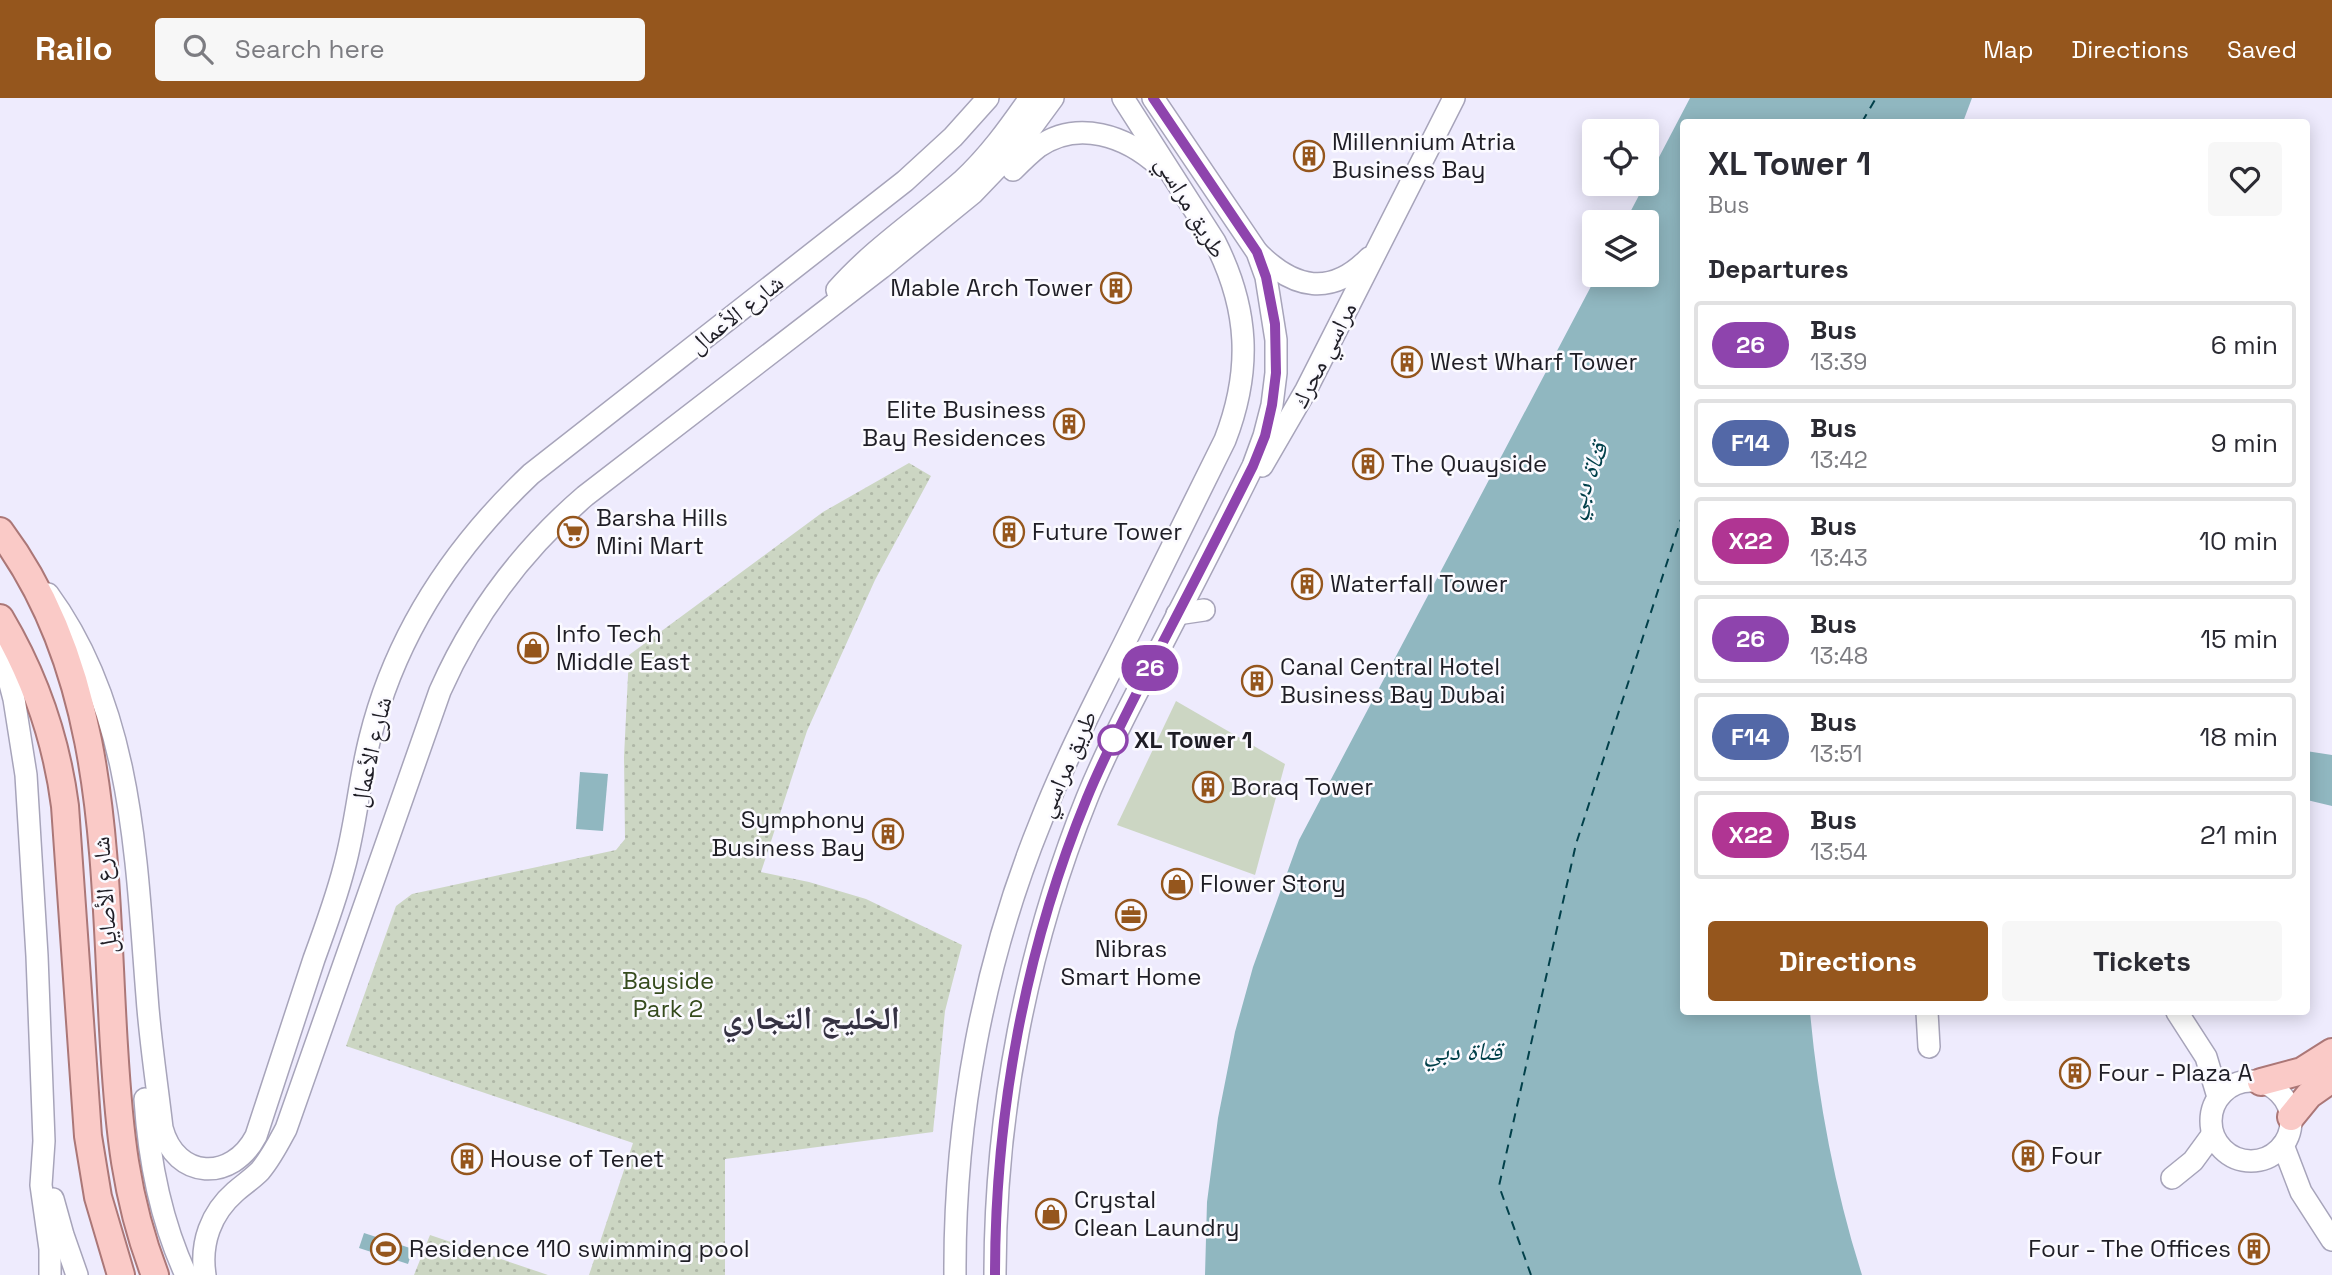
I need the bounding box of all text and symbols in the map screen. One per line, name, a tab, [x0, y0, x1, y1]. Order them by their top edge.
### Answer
search box	[155, 18, 645, 81]
text: Railo	[35, 28, 113, 70]
icon: search	[179, 30, 217, 68]
text: Search here	[235, 32, 385, 66]
text: Map	[1983, 34, 2033, 65]
text: Directions	[2071, 34, 2189, 65]
text: Saved	[2227, 34, 2297, 65]
map controls	[1582, 119, 1659, 287]
button: locate	[1582, 119, 1659, 196]
place label: Millennium Atria Business Bay	[1332, 126, 1516, 185]
building icon: Millennium Atria Business Bay	[1292, 139, 1326, 173]
button: heart	[2208, 142, 2282, 216]
text: XL Tower 1	[1708, 143, 1871, 185]
street label: طريق مراسي	[1145, 150, 1234, 266]
text: Bus	[1708, 190, 1749, 220]
button: layers	[1582, 210, 1659, 287]
text: Departures	[1708, 252, 1849, 286]
street label: شارع الأعمال	[682, 267, 789, 360]
building icon: Mable Arch Tower	[1099, 271, 1133, 305]
place label: Mable Arch Tower	[890, 272, 1093, 303]
street label: مراسي محرك	[1284, 297, 1367, 415]
text: Bus	[1810, 313, 1857, 347]
text: 6 min	[2211, 328, 2278, 362]
text: 26	[1736, 329, 1765, 360]
building icon: West Wharf Tower	[1390, 345, 1424, 379]
place label: West Wharf Tower	[1430, 346, 1638, 377]
text: 13:39	[1810, 347, 1867, 377]
place label: Elite Business Bay Residences	[862, 394, 1046, 453]
building icon: Elite Business Bay Residences	[1052, 407, 1086, 441]
text: Bus	[1810, 411, 1857, 445]
text: 9 min	[2211, 426, 2278, 460]
text: F14	[1731, 427, 1770, 458]
water label: قناة دبي	[1556, 434, 1620, 524]
text: 13:42	[1810, 445, 1868, 475]
building icon: The Quayside	[1351, 447, 1385, 481]
place label: The Quayside	[1391, 448, 1547, 479]
place label: Barsha Hills Mini Mart	[596, 502, 728, 561]
text: Bus	[1810, 509, 1857, 543]
supermarket icon: Barsha Hills Mini Mart	[556, 515, 590, 549]
building icon: Future Tower	[992, 515, 1026, 549]
place label: Future Tower	[1032, 516, 1182, 547]
text: 10 min	[2199, 524, 2278, 558]
text: X22	[1729, 525, 1772, 556]
text: 13:43	[1810, 543, 1868, 573]
building icon: Waterfall Tower	[1290, 567, 1324, 601]
place label: Waterfall Tower	[1330, 568, 1508, 599]
text: Bus	[1810, 607, 1857, 641]
place label: Info Tech Middle East	[556, 618, 690, 677]
text: 15 min	[2200, 622, 2278, 656]
text: 26	[1736, 623, 1765, 654]
shop icon: Info Tech Middle East	[516, 631, 550, 665]
text: 13:48	[1810, 641, 1868, 671]
line badge: 26	[1118, 645, 1182, 691]
place label: Canal Central Hotel Business Bay Dubai	[1280, 651, 1505, 710]
text: 26	[1135, 652, 1165, 683]
building icon: Canal Central Hotel Business Bay Dubai	[1240, 664, 1274, 698]
street label: شارع الأعمال	[343, 694, 398, 810]
street label: طريق مراسي	[1029, 705, 1108, 824]
text: Bus	[1810, 705, 1857, 739]
text: 18 min	[2200, 720, 2278, 754]
text: F14	[1731, 721, 1770, 752]
place label: XL Tower 1	[1134, 724, 1253, 755]
marker: XL Tower 1	[1098, 725, 1128, 755]
text: 13:51	[1810, 739, 1862, 769]
building icon: Boraq Tower	[1191, 770, 1225, 804]
place label: Boraq Tower	[1231, 771, 1373, 802]
text: Bus	[1810, 803, 1857, 837]
place label: Symphony Business Bay	[711, 804, 865, 863]
building icon: Symphony Business Bay	[871, 817, 905, 851]
text: 21 min	[2200, 818, 2278, 852]
text: X22	[1729, 819, 1772, 850]
street label: شارع الأصايل	[85, 835, 124, 955]
text: 13:54	[1810, 837, 1867, 867]
shop icon: Flower Story	[1160, 867, 1194, 901]
place label: Flower Story	[1200, 868, 1346, 899]
office icon: Nibras Smart Home	[1114, 898, 1148, 932]
button: Directions	[1708, 921, 1988, 1001]
button: Tickets	[2002, 921, 2282, 1001]
place label: Nibras Smart Home	[1061, 933, 1201, 992]
park label: Bayside Park 2	[622, 965, 714, 1024]
district label: الخليج التجاري	[722, 998, 900, 1043]
water label: قناة دبي	[1424, 1034, 1505, 1072]
building icon: Four - Plaza A	[2058, 1056, 2092, 1090]
place label: Four - Plaza A	[2098, 1057, 2253, 1088]
building icon: Four	[2011, 1139, 2045, 1173]
place label: Four	[2051, 1140, 2102, 1171]
building icon: House of Tenet	[450, 1142, 484, 1176]
place label: House of Tenet	[490, 1143, 664, 1174]
place label: Crystal Clean Laundry	[1074, 1184, 1239, 1243]
shop icon: Crystal Clean Laundry	[1034, 1197, 1068, 1231]
sports icon: Residence 110 swimming pool	[369, 1232, 403, 1266]
building icon: Four - The Offices	[2237, 1232, 2271, 1266]
place label: Residence 110 swimming pool	[409, 1233, 750, 1264]
place label: Four - The Offices	[2028, 1233, 2231, 1264]

